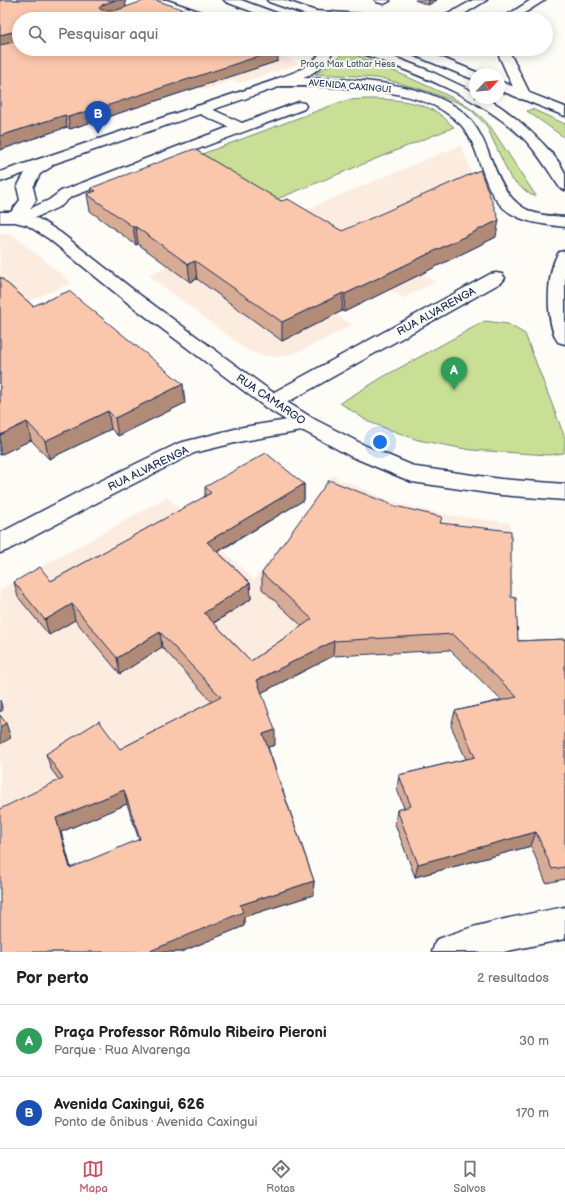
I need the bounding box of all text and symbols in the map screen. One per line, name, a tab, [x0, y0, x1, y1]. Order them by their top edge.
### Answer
search box	[12, 12, 553, 56]
icon: search	[26, 23, 48, 45]
text: Pesquisar aqui	[58, 25, 158, 44]
park label: Praça Max Lothar Hess	[301, 59, 396, 70]
north arrow	[469, 68, 505, 104]
street label: AVENIDA CAXINGUI	[308, 77, 392, 96]
pin: B	[85, 101, 111, 134]
street label: RUA ALVARENGA	[395, 284, 478, 338]
pin: A	[441, 357, 467, 390]
street label: RUA CAMARGO	[234, 372, 308, 427]
your location	[370, 432, 390, 452]
street label: RUA ALVARENGA	[106, 443, 191, 494]
text: Por perto	[16, 968, 89, 988]
text: 2 resultados	[477, 970, 549, 986]
text: Praça Professor Rômulo Ribeiro Pieroni	[54, 1023, 327, 1042]
text: A	[25, 1033, 33, 1049]
text: 30 m	[519, 1033, 549, 1049]
text: Parque · Rua Alvarenga	[54, 1042, 190, 1058]
text: Avenida Caxingui, 626	[54, 1095, 205, 1114]
text: B	[24, 1105, 34, 1121]
text: 170 m	[516, 1105, 549, 1121]
text: Ponto de ônibus · Avenida Caxingui	[54, 1114, 258, 1130]
tab: Mapa	[79, 1158, 108, 1195]
tab: Rotas	[266, 1158, 295, 1195]
tab: Salvos	[454, 1158, 486, 1195]

